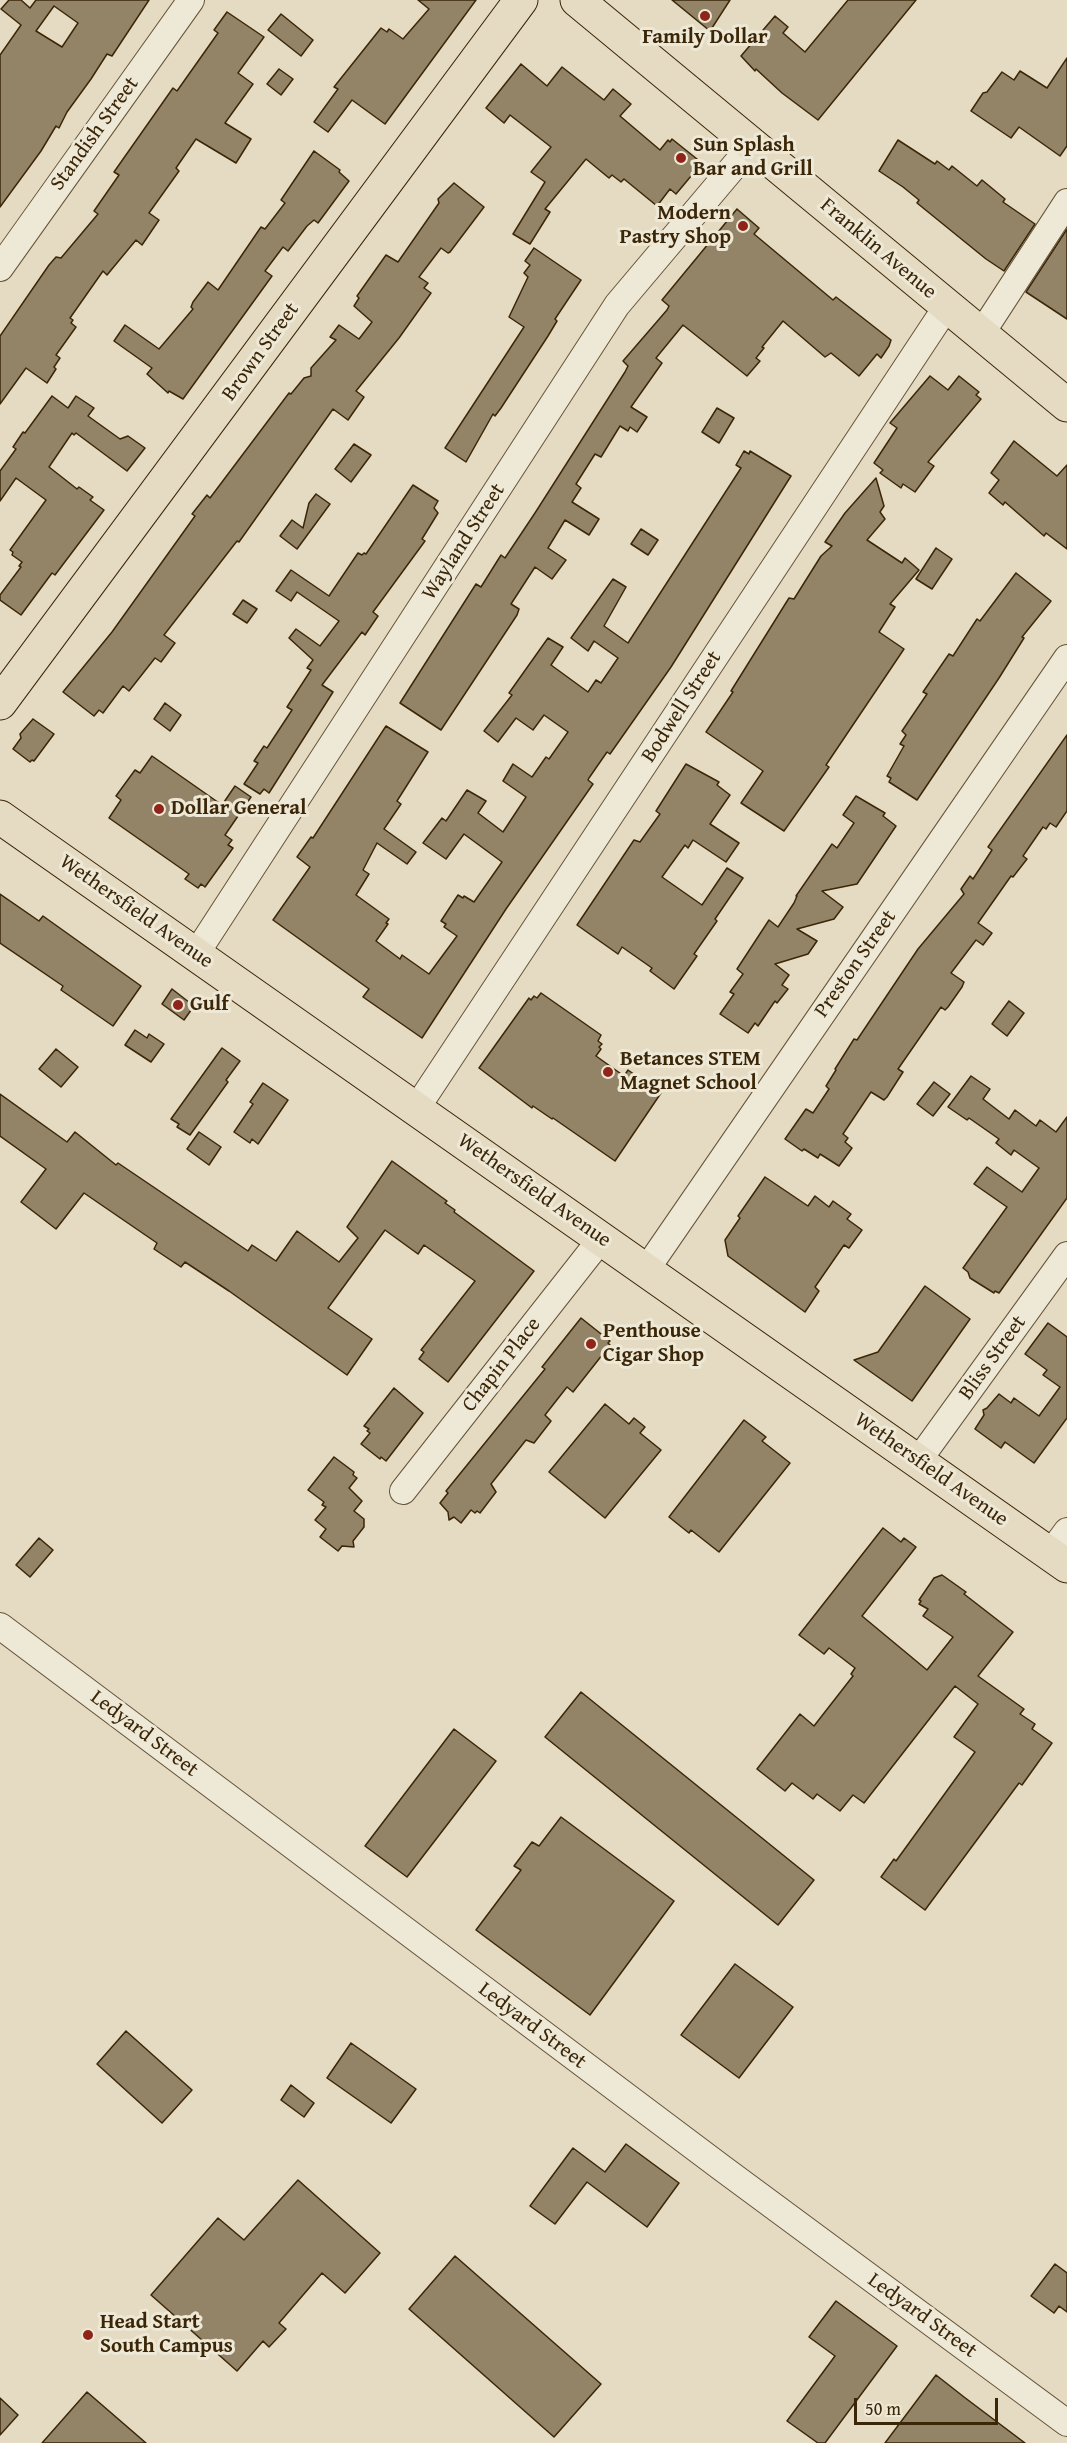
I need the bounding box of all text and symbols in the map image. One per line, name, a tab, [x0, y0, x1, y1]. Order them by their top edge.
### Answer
marker: Family Dollar	[698, 9, 712, 23]
place label: Family Dollar	[642, 25, 768, 51]
street label: Standish Street	[45, 72, 145, 196]
place label: Sun Splash Bar and Grill	[693, 133, 813, 183]
marker: Sun Splash Bar and Grill	[674, 151, 688, 165]
street label: Franklin Avenue	[815, 193, 941, 305]
place label: Modern Pastry Shop	[619, 201, 731, 251]
marker: Modern Pastry Shop	[736, 219, 750, 233]
street label: Brown Street	[217, 298, 305, 406]
street label: Wayland Street	[417, 479, 511, 605]
street label: Bodwell Street	[637, 647, 727, 767]
place label: Dollar General	[171, 796, 306, 822]
marker: Dollar General	[152, 802, 166, 816]
street label: Wethersfield Avenue	[54, 850, 218, 974]
street label: Preston Street	[810, 905, 902, 1023]
place label: Gulf	[190, 992, 229, 1018]
marker: Gulf	[171, 998, 185, 1012]
place label: Betances STEM Magnet School	[620, 1047, 761, 1097]
marker: Betances STEM Magnet School	[601, 1065, 615, 1079]
street label: Wethersfield Avenue	[452, 1129, 616, 1253]
street label: Bliss Street	[954, 1311, 1032, 1405]
street label: Chapin Place	[457, 1313, 547, 1417]
place label: Penthouse Cigar Shop	[603, 1319, 704, 1369]
marker: Penthouse Cigar Shop	[584, 1337, 598, 1351]
street label: Wethersfield Avenue	[849, 1408, 1013, 1532]
street label: Ledyard Street	[85, 1685, 203, 1783]
street label: Ledyard Street	[473, 1977, 591, 2075]
street label: Ledyard Street	[863, 2268, 981, 2364]
place label: Head Start South Campus	[100, 2310, 233, 2360]
marker: Head Start South Campus	[81, 2328, 95, 2342]
scale bar	[857, 2386, 1001, 2424]
text: 50 m	[865, 2395, 901, 2422]

